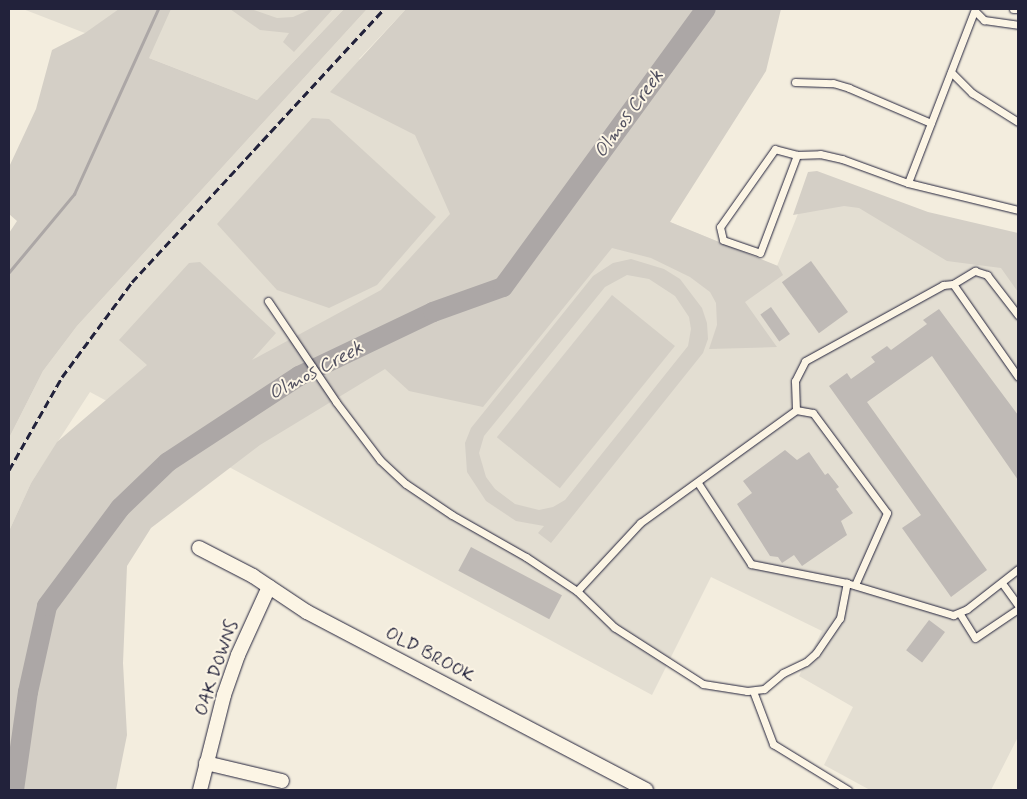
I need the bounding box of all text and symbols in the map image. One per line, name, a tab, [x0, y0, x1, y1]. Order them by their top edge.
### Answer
water label: Olmos Creek	[589, 65, 669, 163]
water label: Olmos Creek	[265, 337, 367, 405]
street label: OAK DOWNS	[190, 616, 244, 720]
street label: OLD BROOK	[383, 623, 477, 687]

